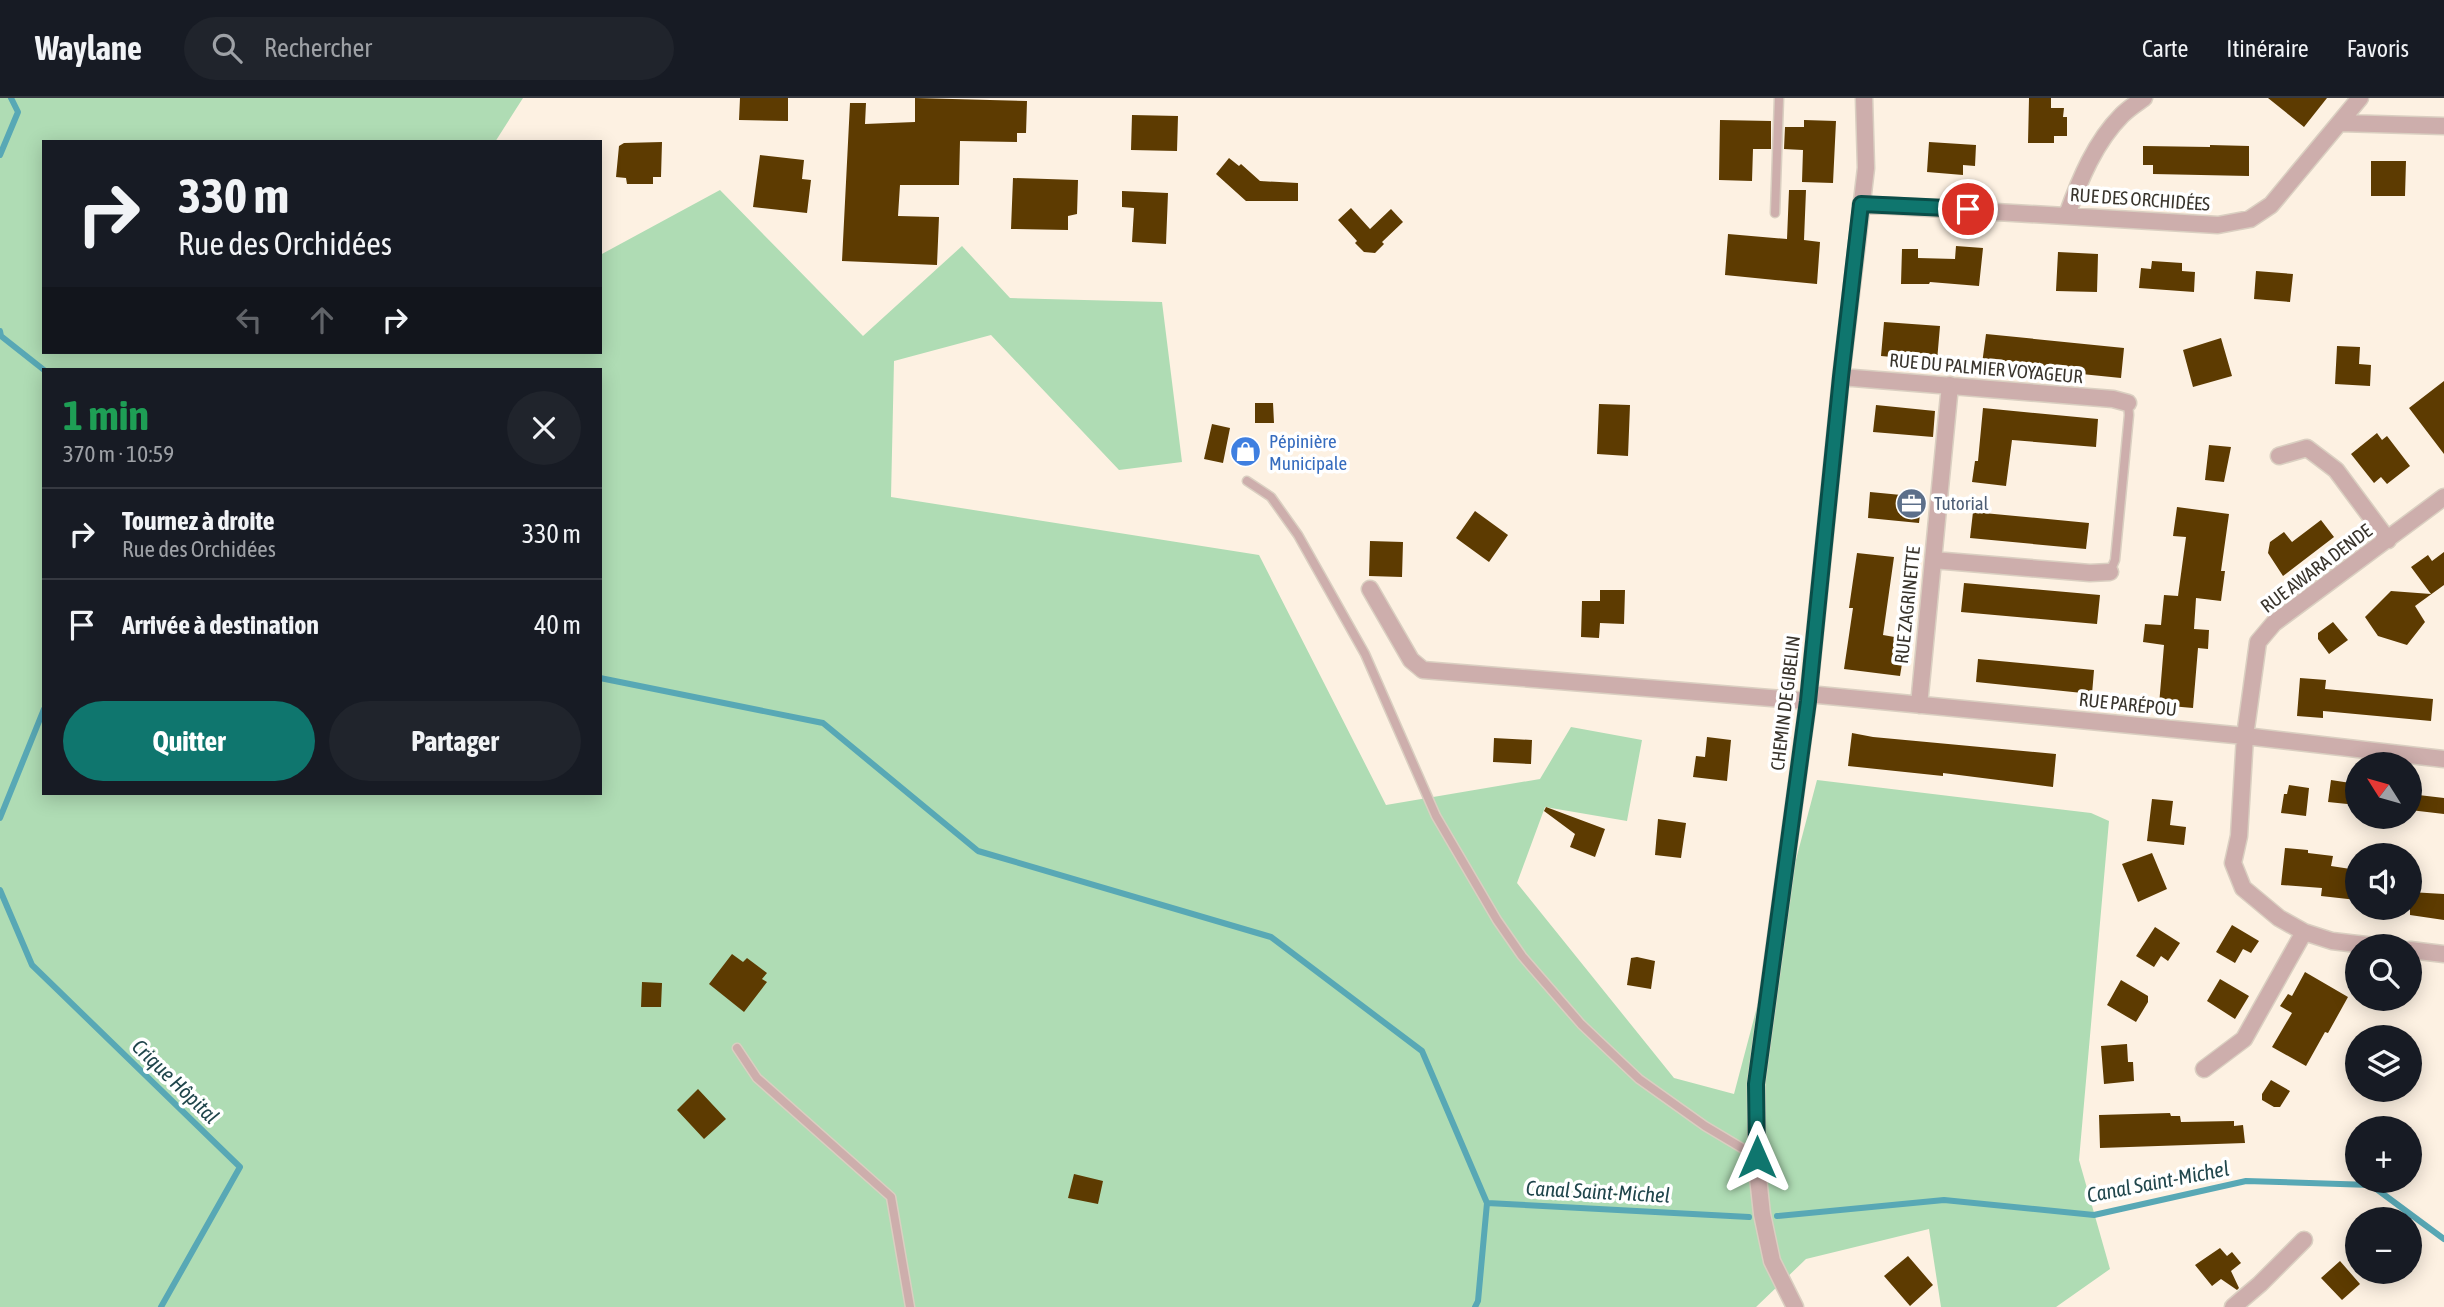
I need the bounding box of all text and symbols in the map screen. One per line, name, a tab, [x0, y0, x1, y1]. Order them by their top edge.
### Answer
search box	[184, 17, 674, 80]
text: Waylane	[35, 29, 142, 67]
icon: search	[208, 29, 246, 67]
text: Rechercher	[264, 33, 372, 63]
text: Carte	[2142, 35, 2188, 62]
text: Itinéraire	[2226, 35, 2309, 62]
text: Favoris	[2347, 35, 2409, 62]
text: 330 m	[178, 167, 289, 223]
icon: right	[63, 168, 154, 259]
pin	[1938, 179, 1998, 239]
street label: RUE DES ORCHIDÉES	[2069, 183, 2211, 215]
icon: arrive	[1949, 190, 1987, 228]
text: Rue des Orchidées	[178, 225, 392, 262]
icon: left	[230, 301, 268, 339]
icon: ahead	[303, 301, 341, 339]
icon: right	[376, 301, 414, 339]
street label: RUE DU PALMIER VOYAGEUR	[1888, 349, 2084, 387]
text: 1 min	[63, 391, 149, 439]
button: close	[507, 391, 581, 465]
place label: Pépinière Municipale	[1269, 430, 1347, 474]
shop icon: Pépinière Municipale	[1229, 435, 1263, 469]
text: 370 m · 10:59	[63, 441, 174, 467]
office icon: Tutorial	[1894, 486, 1928, 520]
place label: Tutorial	[1934, 492, 1989, 514]
text: Tournez à droite	[122, 506, 275, 536]
icon: right	[63, 515, 101, 553]
text: 330 m	[522, 519, 581, 549]
street label: RUE AWARA DENDE	[2256, 519, 2376, 617]
text: Rue des Orchidées	[122, 536, 276, 562]
street label: RUE ZAGRINETTE	[1890, 545, 1924, 665]
icon: arrive	[63, 606, 101, 644]
text: Arrivée à destination	[122, 610, 319, 640]
text: 40 m	[534, 610, 581, 640]
street label: CHEMIN DE GIBELIN	[1766, 634, 1804, 772]
street label: RUE PARÉPOU	[2078, 688, 2178, 720]
button: Quitter	[63, 701, 315, 781]
button: Partager	[329, 701, 581, 781]
north arrow	[2345, 752, 2422, 830]
map controls	[2345, 752, 2422, 1284]
button: sound	[2345, 843, 2422, 920]
button: search	[2345, 934, 2422, 1011]
button: layers	[2345, 1025, 2422, 1102]
water label: Crique Hôpital	[128, 1034, 224, 1128]
button: +	[2345, 1116, 2422, 1193]
position arrow	[1720, 1120, 1794, 1194]
water label: Canal Saint-Michel	[2085, 1155, 2231, 1207]
water label: Canal Saint-Michel	[1525, 1175, 1671, 1207]
button: −	[2345, 1207, 2422, 1284]

